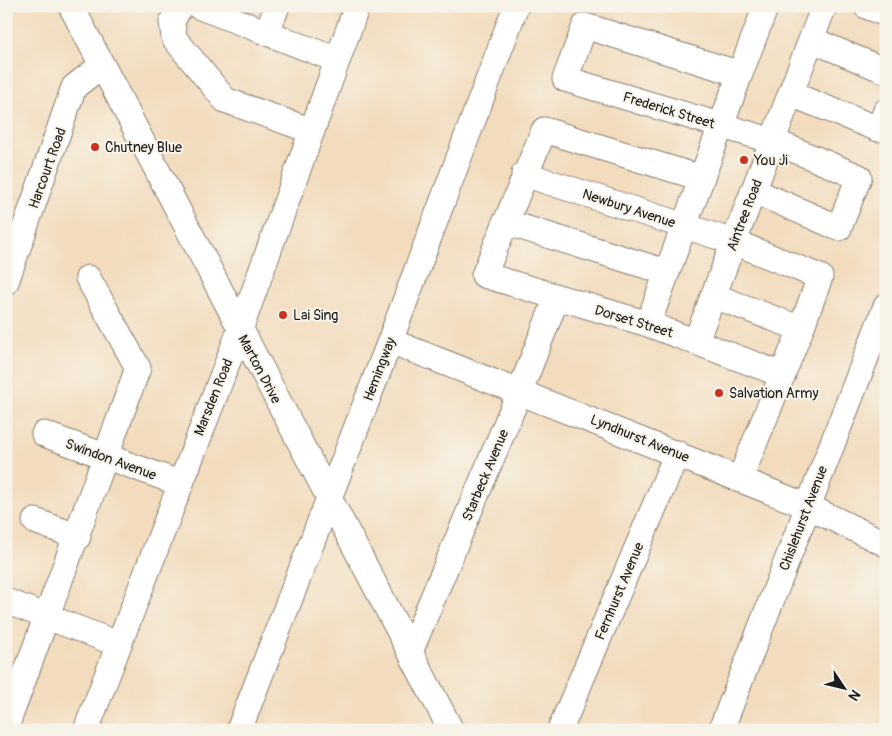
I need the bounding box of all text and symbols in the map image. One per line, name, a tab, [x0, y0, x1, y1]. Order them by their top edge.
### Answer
street label: Frederick Street	[621, 88, 717, 133]
street label: Harcourt Road	[25, 125, 70, 211]
place label: Chutney Blue	[105, 139, 182, 156]
marker: Chutney Blue	[89, 141, 101, 153]
place label: You Ji	[753, 152, 788, 169]
marker: You Ji	[738, 154, 750, 166]
street label: Aintree Road	[723, 177, 766, 253]
street label: Newbury Avenue	[580, 185, 678, 232]
street label: Dorset Street	[593, 301, 675, 342]
place label: Lai Sing	[293, 307, 338, 324]
marker: Lai Sing	[277, 309, 289, 321]
street label: Marton Drive	[234, 332, 285, 407]
street label: Hemingway	[360, 335, 399, 403]
street label: Marsden Road	[190, 356, 237, 438]
place label: Salvation Army	[729, 385, 818, 402]
marker: Salvation Army	[713, 387, 725, 399]
street label: Lyndhurst Avenue	[588, 411, 692, 466]
street label: Starbeck Avenue	[458, 427, 512, 524]
street label: Swindon Avenue	[63, 435, 159, 484]
street label: Chislehurst Avenue	[776, 463, 831, 573]
street label: Fernhurst Avenue	[591, 540, 648, 643]
north arrow	[820, 664, 870, 714]
text: N	[845, 686, 864, 704]

